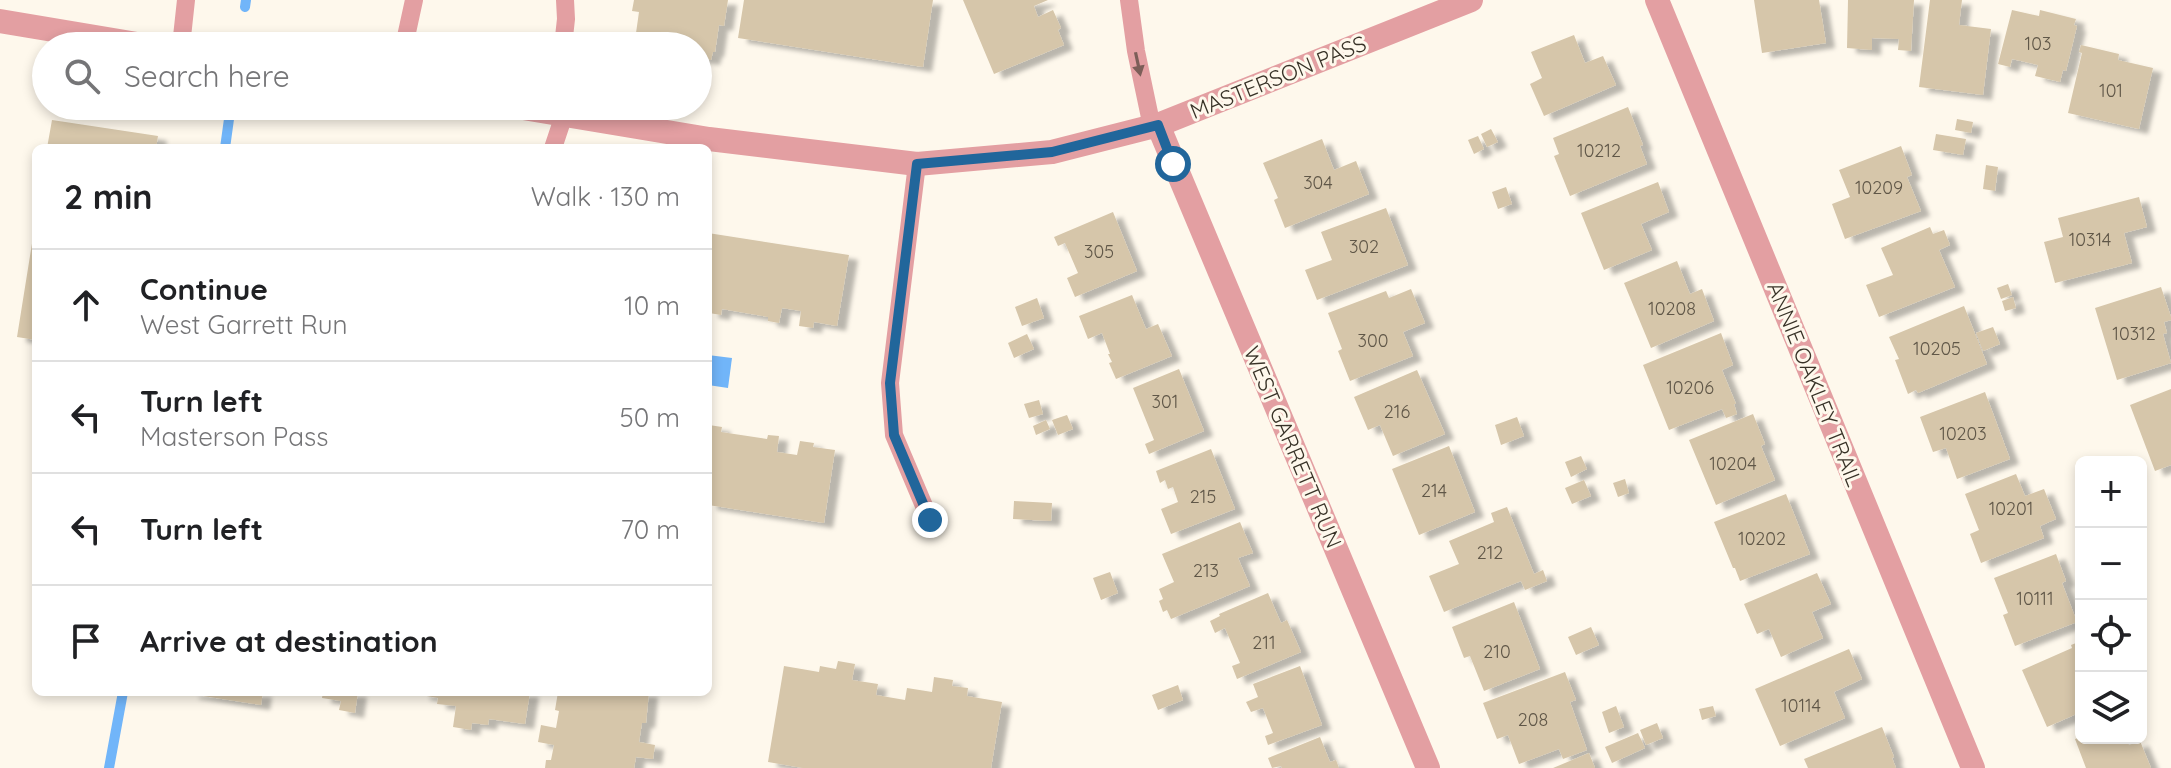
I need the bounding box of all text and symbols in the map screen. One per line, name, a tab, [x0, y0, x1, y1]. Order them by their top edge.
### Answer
street label: MASTERSON PASS	[1186, 29, 1370, 125]
search box	[32, 32, 712, 120]
house number: 103	[2025, 32, 2051, 55]
one-way arrow	[1132, 51, 1145, 76]
icon: search	[60, 54, 104, 98]
text: Search here	[124, 57, 290, 95]
house number: 101	[2099, 79, 2123, 102]
house number: 10212	[1577, 139, 1621, 162]
route start	[1155, 146, 1191, 182]
house number: 304	[1303, 171, 1333, 194]
text: 2 min	[64, 175, 153, 218]
house number: 10209	[1855, 176, 1903, 199]
text: Walk · 130 m	[531, 180, 680, 213]
house number: 10314	[2069, 228, 2111, 251]
house number: 302	[1349, 235, 1379, 258]
house number: 305	[1084, 240, 1114, 263]
text: Continue	[140, 270, 268, 308]
street label: ANNIE OAKLEY TRAIL	[1761, 278, 1869, 491]
icon: ahead	[64, 283, 108, 327]
text: 10 m	[624, 289, 680, 322]
house number: 10208	[1648, 297, 1696, 320]
text: West Garrett Run	[140, 308, 348, 341]
house number: 10312	[2112, 322, 2156, 345]
house number: 300	[1358, 329, 1388, 352]
house number: 10205	[1913, 337, 1961, 360]
street label: WEST GARRETT RUN	[1238, 342, 1348, 552]
house number: 10206	[1666, 376, 1714, 399]
text: Turn left	[140, 382, 263, 420]
house number: 301	[1152, 390, 1178, 413]
icon: left	[64, 395, 108, 439]
house number: 216	[1384, 400, 1410, 423]
text: 50 m	[620, 401, 680, 434]
text: Masterson Pass	[140, 420, 328, 453]
house number: 10203	[1939, 422, 1987, 445]
house number: 10204	[1709, 452, 1757, 475]
map controls	[2075, 456, 2147, 744]
button: +	[2075, 456, 2147, 528]
house number: 214	[1421, 479, 1447, 502]
house number: 215	[1190, 485, 1216, 508]
house number: 10201	[1989, 497, 2033, 520]
route end	[912, 502, 948, 538]
icon: left	[64, 507, 108, 551]
text: Turn left	[140, 510, 263, 548]
text: 70 m	[620, 513, 680, 546]
house number: 10202	[1738, 527, 1786, 550]
button: −	[2075, 528, 2147, 600]
house number: 212	[1477, 541, 1503, 564]
house number: 213	[1193, 559, 1219, 582]
house number: 10111	[2016, 587, 2054, 610]
button: locate	[2075, 600, 2147, 672]
icon: arrive	[64, 619, 108, 663]
text: Arrive at destination	[140, 622, 438, 660]
house number: 211	[1252, 631, 1276, 654]
house number: 210	[1483, 640, 1511, 663]
button: layers	[2075, 672, 2147, 744]
house number: 10114	[1781, 694, 1821, 717]
house number: 208	[1518, 708, 1548, 731]

